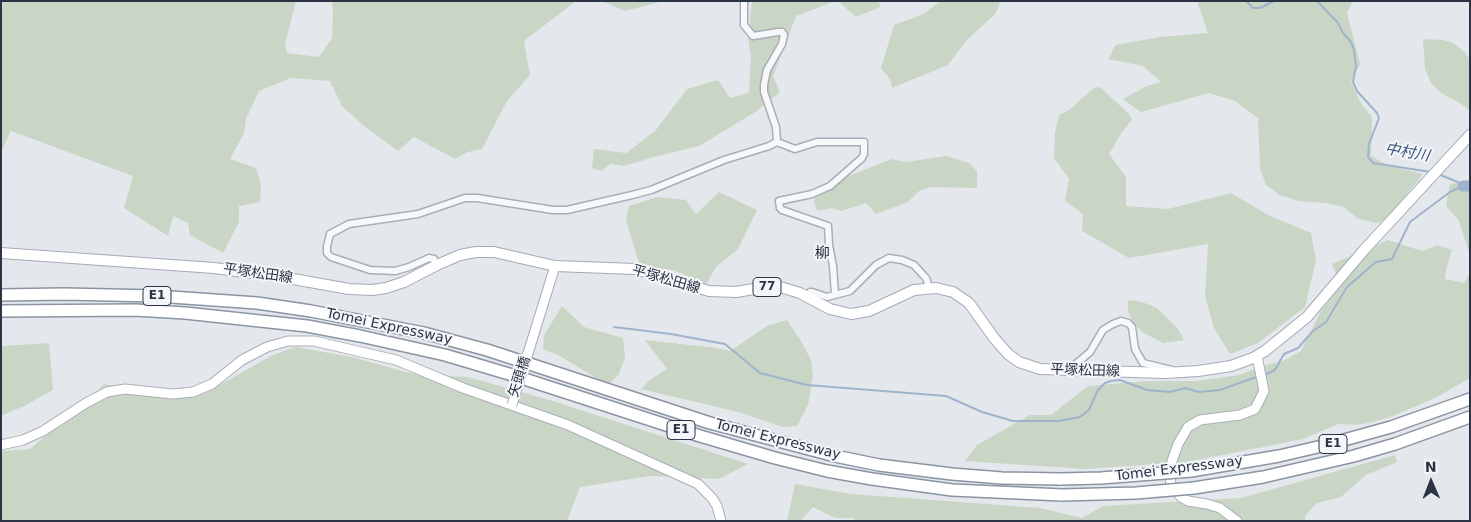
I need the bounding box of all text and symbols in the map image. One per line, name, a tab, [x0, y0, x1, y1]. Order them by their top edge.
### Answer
water label: 中村川	[1383, 140, 1431, 166]
district label: 柳	[815, 245, 829, 263]
street label: 平塚松田線	[222, 261, 294, 287]
street label: 平塚松田線	[630, 262, 702, 298]
road number: 77	[753, 278, 781, 296]
road number: E1	[143, 286, 171, 306]
street label: Tomei Expressway	[325, 305, 453, 349]
street label: 矢頭橋	[506, 354, 534, 400]
street label: 平塚松田線	[1050, 361, 1120, 381]
street label: Tomei Expressway	[714, 416, 842, 464]
road number: E1	[667, 420, 695, 440]
road number: E1	[1319, 434, 1347, 454]
street label: Tomei Expressway	[1114, 453, 1244, 485]
north arrow	[1406, 457, 1456, 507]
text: N	[1425, 459, 1437, 475]

